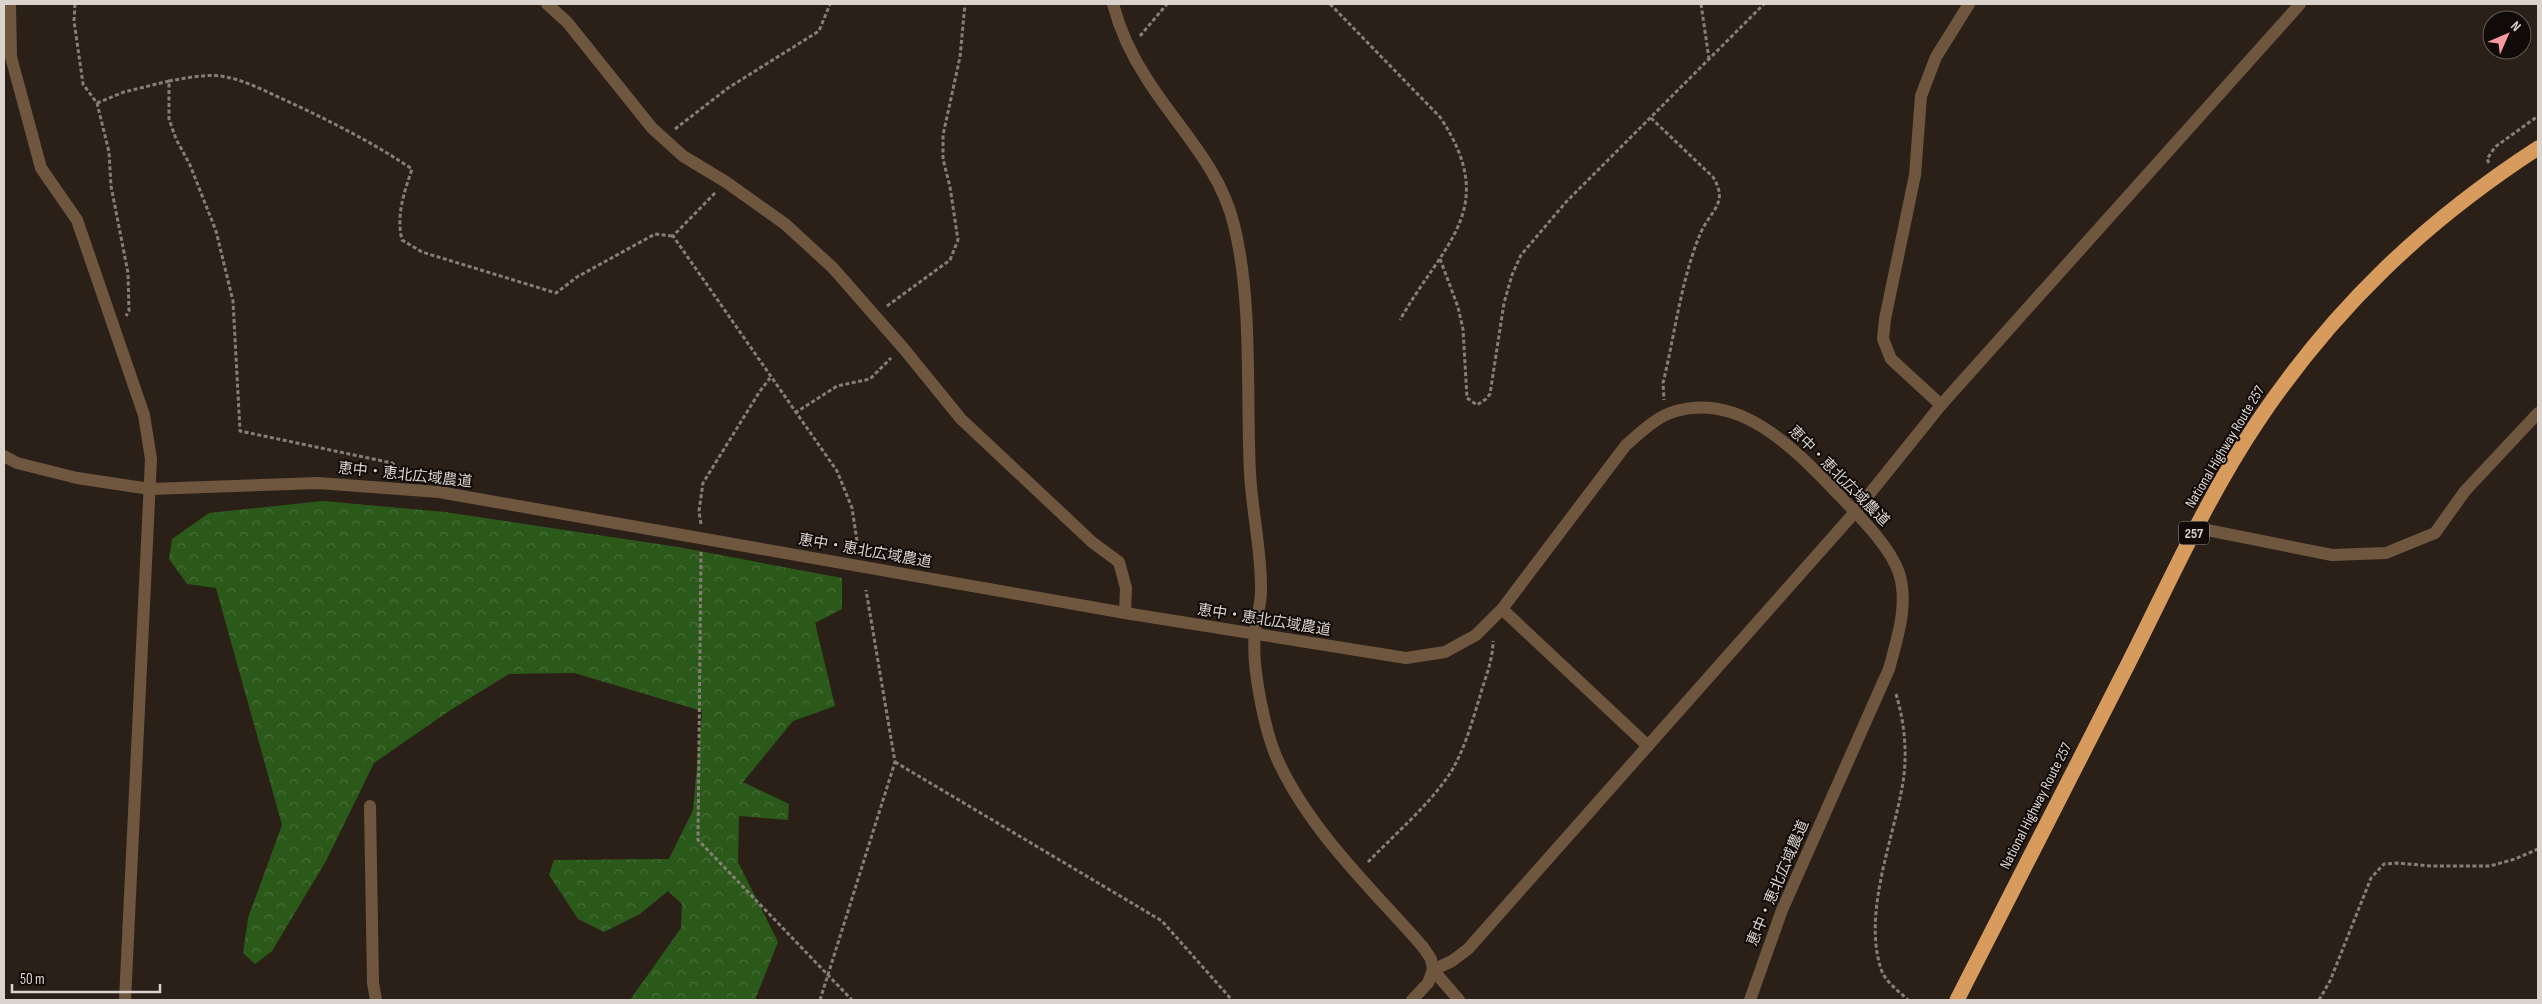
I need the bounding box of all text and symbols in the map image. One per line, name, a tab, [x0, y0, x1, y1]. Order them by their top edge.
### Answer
north arrow	[2482, 10, 2532, 60]
text: N	[2507, 18, 2524, 35]
street label: National Highway Route 257	[2181, 382, 2269, 512]
street label: 恵中・恵北広域農道	[1785, 422, 1893, 530]
street label: 恵中・恵北広域農道	[337, 458, 473, 492]
road number: 257	[2179, 522, 2209, 544]
street label: 恵中・恵北広域農道	[797, 530, 933, 572]
street label: 恵中・恵北広域農道	[1196, 600, 1332, 640]
street label: National Highway Route 257	[1996, 740, 2076, 872]
street label: 恵中・恵北広域農道	[1743, 817, 1813, 949]
scale bar	[12, 962, 160, 994]
text: 50 m	[20, 970, 45, 989]

